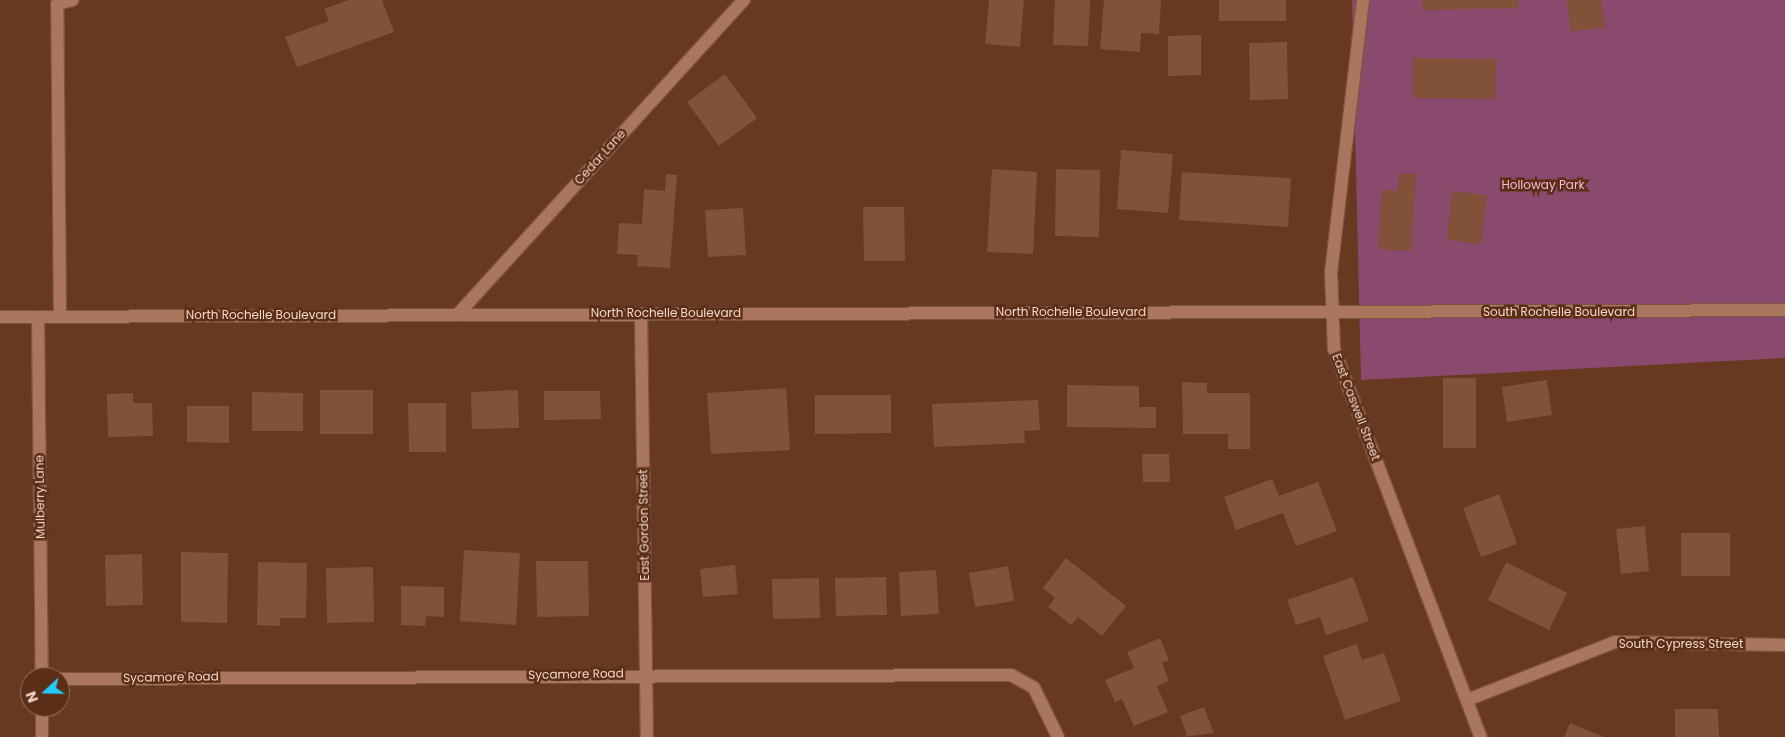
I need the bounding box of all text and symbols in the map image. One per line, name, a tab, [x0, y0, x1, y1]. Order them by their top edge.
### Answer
street label: Cedar Lane	[572, 127, 628, 187]
park label: Holloway Park	[1501, 178, 1585, 192]
street label: North Rochelle Boulevard	[996, 305, 1146, 319]
street label: South Rochelle Boulevard	[1483, 305, 1635, 319]
street label: North Rochelle Boulevard	[591, 306, 741, 320]
street label: North Rochelle Boulevard	[186, 308, 336, 322]
street label: East Caswell Street	[1329, 352, 1383, 462]
street label: Mulberry Lane	[32, 455, 48, 539]
street label: East Gordon Street	[636, 469, 652, 581]
street label: South Cypress Street	[1619, 637, 1743, 651]
street label: Sycamore Road	[528, 666, 624, 682]
north arrow	[20, 667, 70, 717]
street label: Sycamore Road	[123, 669, 219, 685]
text: N	[21, 689, 43, 706]

